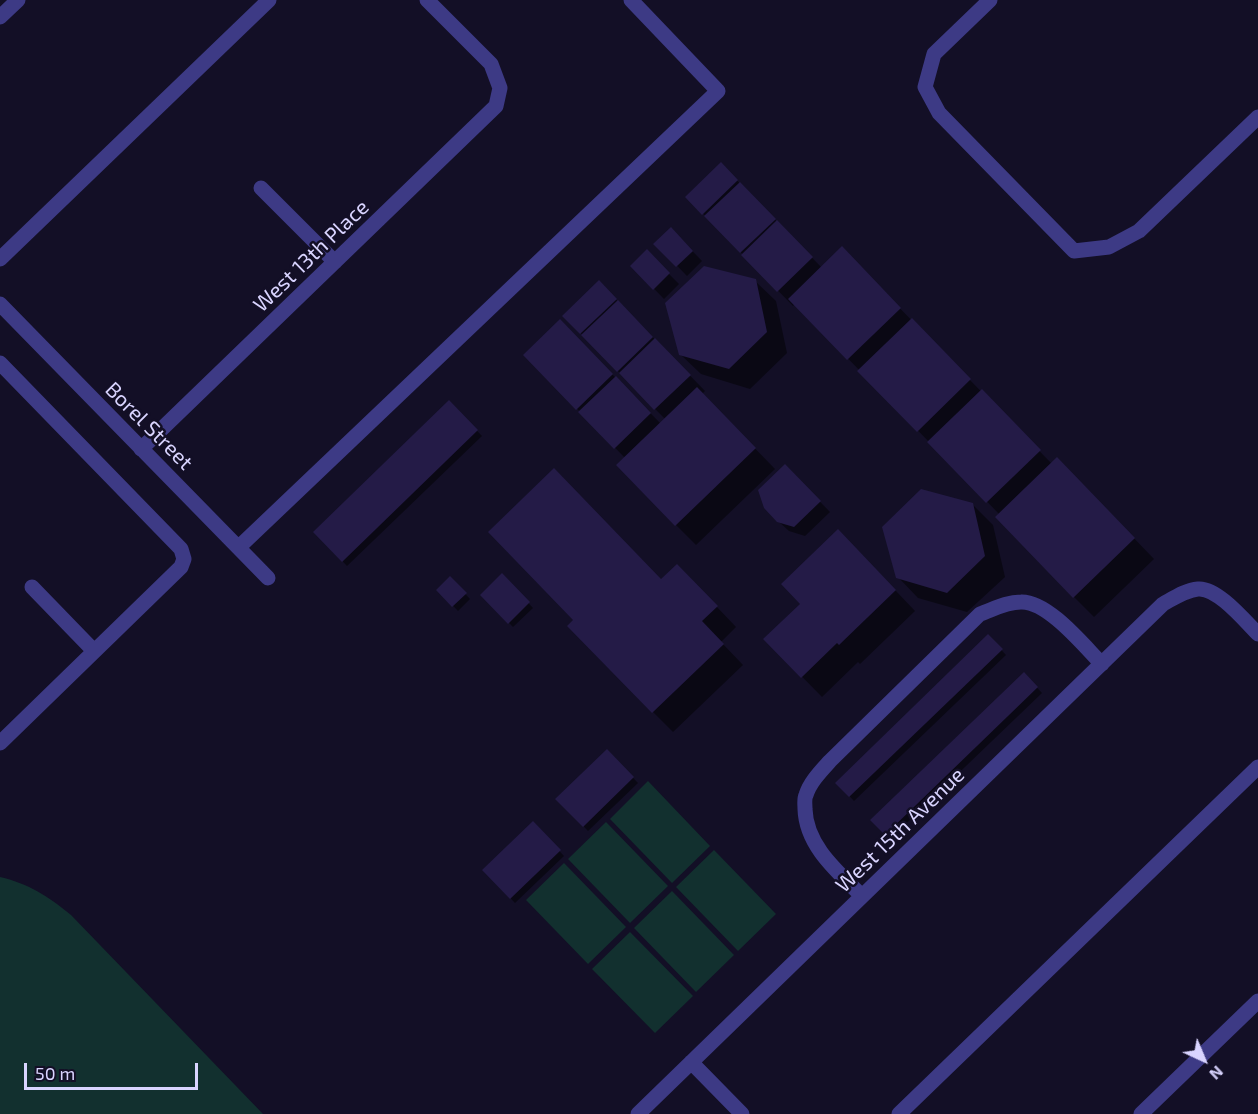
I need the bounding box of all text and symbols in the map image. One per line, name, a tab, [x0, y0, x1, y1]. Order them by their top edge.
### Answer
street label: West 13th Place	[248, 195, 374, 317]
street label: Borel Street	[100, 377, 198, 475]
street label: West 15th Avenue	[830, 762, 970, 898]
north arrow	[1174, 1030, 1234, 1090]
scale bar	[27, 1051, 201, 1089]
text: 50 m	[35, 1062, 75, 1084]
text: N	[1206, 1062, 1228, 1084]

